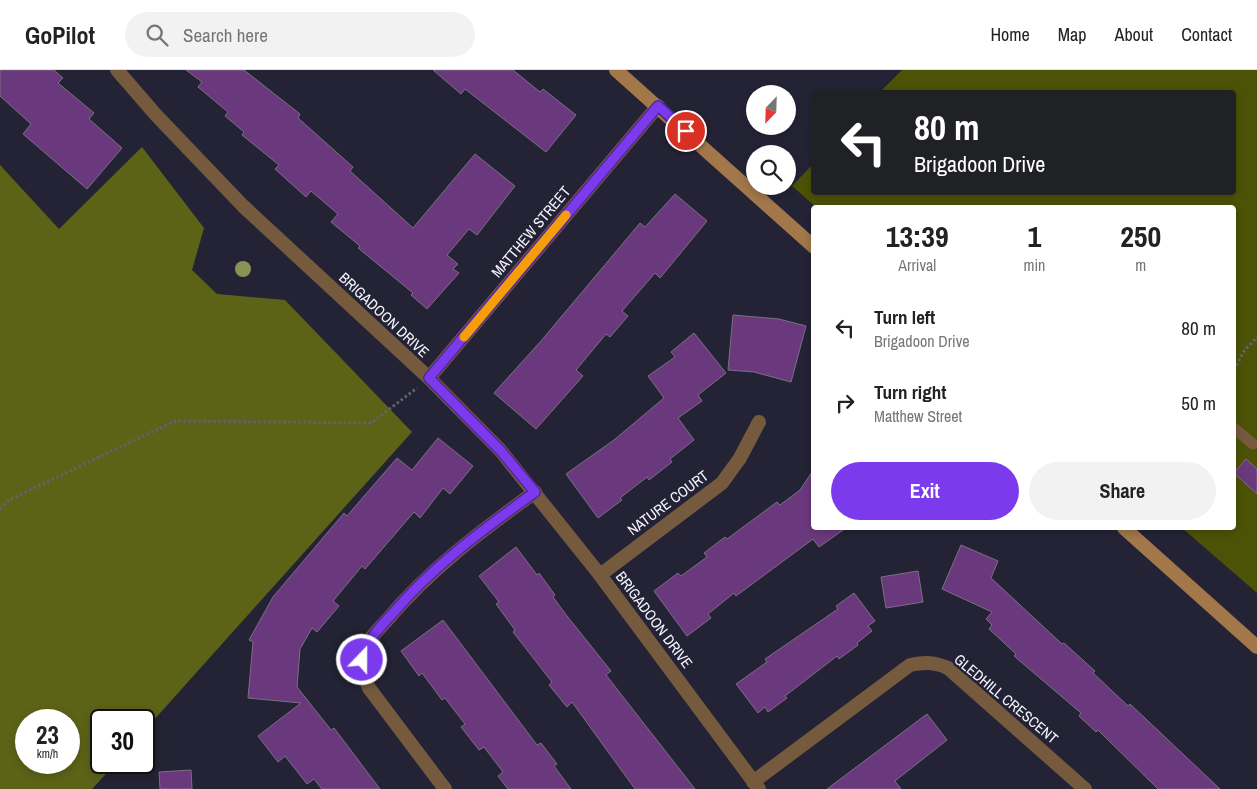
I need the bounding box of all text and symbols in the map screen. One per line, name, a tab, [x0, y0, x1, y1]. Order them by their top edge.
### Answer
search box	[125, 12, 475, 57]
text: GoPilot	[25, 19, 95, 51]
icon: search	[143, 21, 171, 49]
text: Search here	[183, 22, 268, 48]
text: Home	[990, 22, 1030, 47]
text: Map	[1058, 22, 1087, 47]
text: About	[1115, 22, 1153, 47]
text: Contact	[1181, 22, 1232, 47]
north arrow	[746, 85, 796, 135]
map controls	[746, 85, 796, 195]
text: 80 m	[914, 104, 979, 151]
pin	[665, 110, 707, 152]
icon: left	[831, 110, 896, 175]
icon: arrive	[672, 117, 700, 145]
button: search	[746, 145, 796, 195]
text: Brigadoon Drive	[914, 149, 1045, 179]
street label: MATTHEW STREET	[486, 181, 575, 282]
text: 13:39	[886, 216, 949, 256]
text: 1	[1028, 216, 1041, 256]
text: 250	[1120, 216, 1161, 256]
text: Arrival	[898, 254, 936, 276]
text: min	[1023, 254, 1045, 276]
text: m	[1135, 254, 1146, 276]
street label: BRIGADOON DRIVE	[335, 267, 434, 362]
text: Turn left	[874, 304, 935, 330]
icon: left	[831, 314, 859, 342]
text: 80 m	[1181, 315, 1216, 341]
text: Brigadoon Drive	[874, 330, 970, 352]
text: Turn right	[874, 379, 946, 405]
icon: right	[831, 389, 859, 417]
text: 50 m	[1181, 390, 1216, 416]
text: Matthew Street	[874, 405, 962, 427]
button: Exit	[831, 462, 1019, 520]
button: Share	[1029, 462, 1216, 520]
street label: NATURE COURT	[623, 465, 713, 540]
street label: BRIGADOON DRIVE	[611, 567, 698, 672]
position arrow	[335, 633, 387, 685]
street label: GLEDHILL CRESCENT	[950, 649, 1063, 749]
speed limit sign: 30	[90, 709, 155, 774]
text: 23	[36, 718, 59, 752]
text: km/h	[37, 746, 58, 762]

